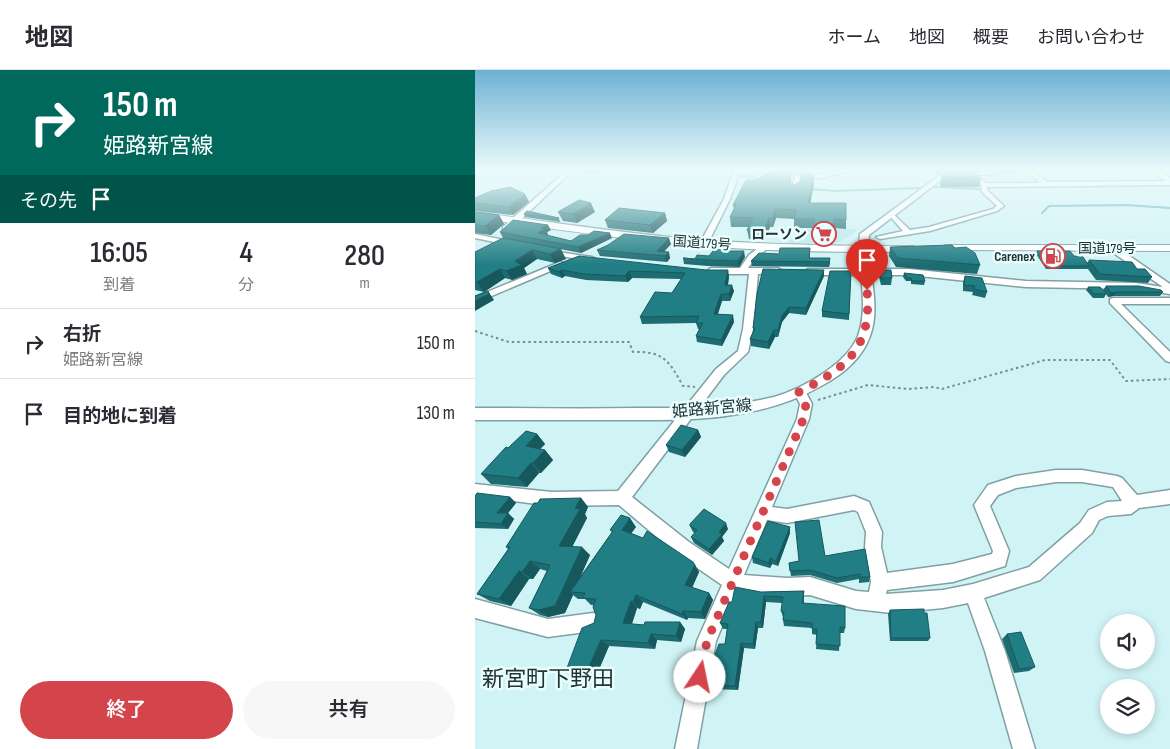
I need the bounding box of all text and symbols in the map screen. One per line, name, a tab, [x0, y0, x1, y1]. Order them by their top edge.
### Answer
text: 地図	[25, 23, 73, 52]
text: ホーム	[828, 27, 881, 48]
text: 地図	[909, 27, 945, 48]
text: 概要	[973, 27, 1009, 48]
text: お問い合わせ	[1037, 27, 1145, 48]
text: 150 m	[103, 84, 177, 127]
icon: right	[20, 90, 85, 155]
text: 姫路新宮線	[103, 133, 213, 160]
icon: arrive	[87, 185, 115, 213]
text: その先	[20, 190, 77, 213]
supermarket icon: ローソン	[811, 221, 837, 247]
place label: ローソン	[751, 226, 807, 243]
street label: 国道179号	[672, 232, 732, 254]
text: 16:05	[90, 235, 148, 271]
text: 4	[239, 235, 253, 271]
text: 280	[344, 238, 385, 274]
pin	[846, 239, 888, 290]
street label: 国道179号	[1078, 240, 1136, 257]
fuel station icon: Carenex	[1040, 243, 1066, 269]
icon: arrive	[853, 246, 881, 274]
place label: Carenex	[994, 248, 1035, 265]
text: m	[359, 274, 370, 293]
text: 到着	[103, 276, 135, 295]
text: 分	[238, 276, 254, 295]
text: 右折	[63, 323, 101, 346]
icon: right	[20, 330, 48, 358]
text: 150 m	[417, 332, 455, 355]
text: 姫路新宮線	[63, 351, 143, 370]
street label: 姫路新宮線	[671, 396, 753, 422]
icon: arrive	[20, 400, 48, 428]
text: 130 m	[417, 402, 455, 425]
text: 目的地に到着	[63, 405, 177, 428]
map controls	[1100, 614, 1155, 734]
button: sound	[1100, 614, 1155, 669]
position arrow	[673, 650, 725, 702]
district label: 新宮町下野田	[482, 666, 614, 693]
button: layers	[1100, 679, 1155, 734]
button: 終了	[20, 681, 233, 739]
button: 共有	[243, 681, 455, 739]

